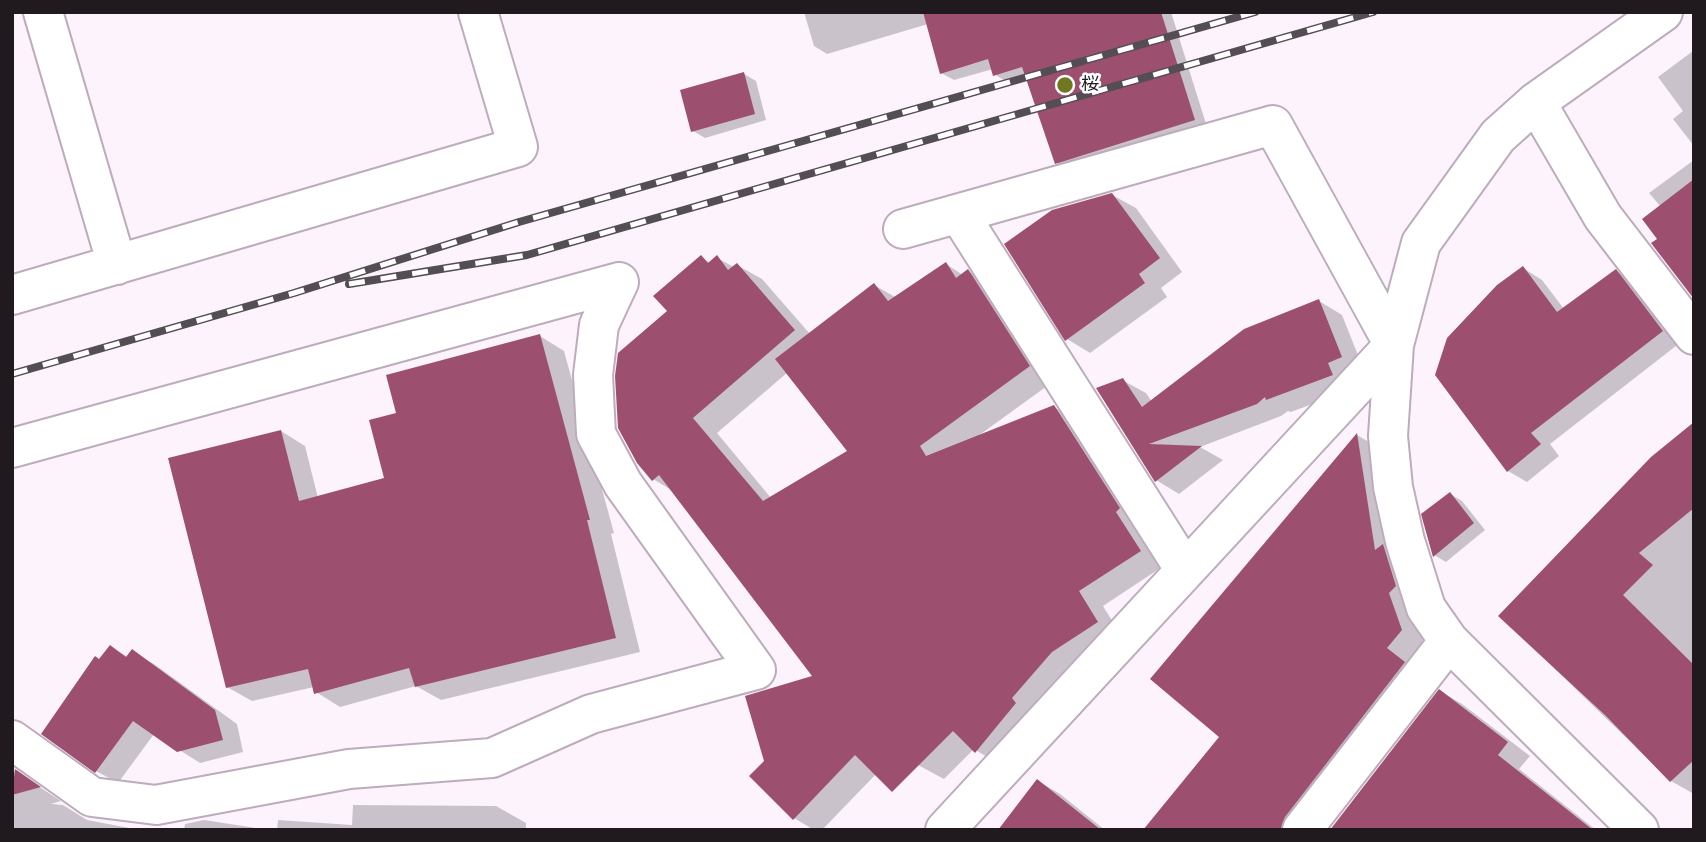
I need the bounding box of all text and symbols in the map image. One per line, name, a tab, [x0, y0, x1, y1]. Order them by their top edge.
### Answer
place label: 桜	[1081, 74, 1099, 96]
marker: 桜	[1055, 75, 1075, 95]

